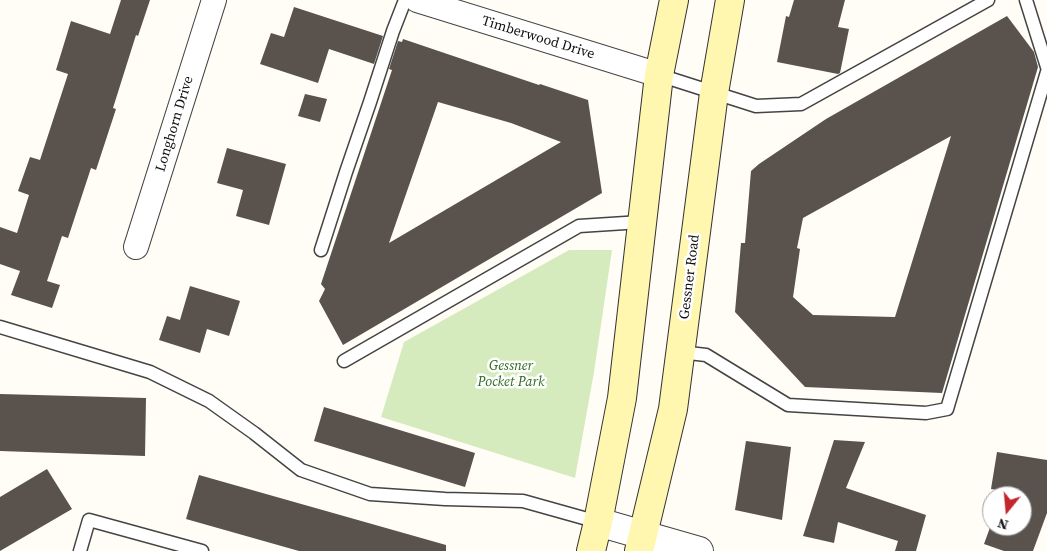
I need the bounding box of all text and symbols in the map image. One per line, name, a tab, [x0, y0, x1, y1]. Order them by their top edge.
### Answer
street label: Timberwood Drive	[479, 13, 597, 63]
street label: Longhorn Drive	[152, 74, 198, 174]
street label: Gessner Road	[676, 234, 704, 320]
park label: Gessner Pocket Park	[477, 358, 545, 391]
north arrow	[982, 486, 1032, 536]
text: N	[995, 513, 1011, 535]

